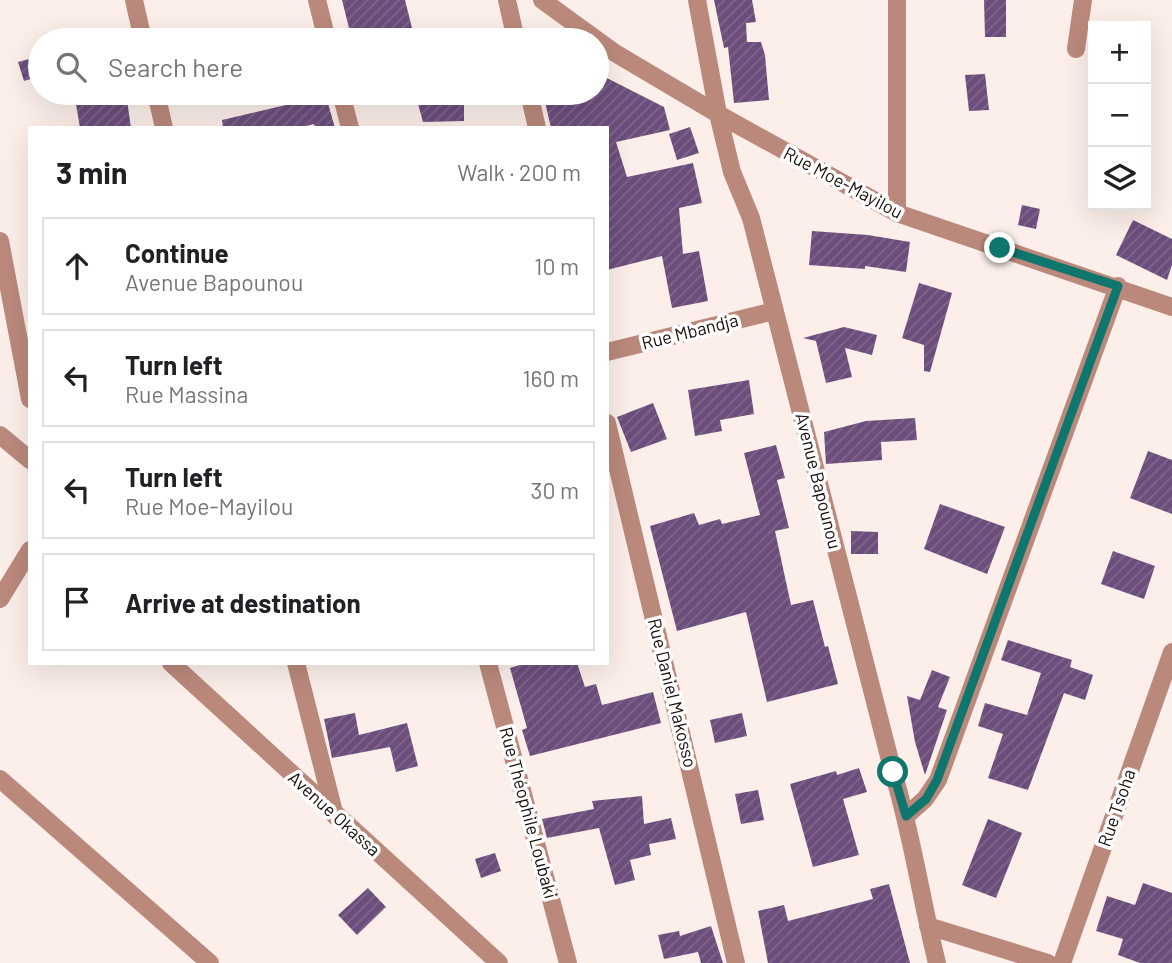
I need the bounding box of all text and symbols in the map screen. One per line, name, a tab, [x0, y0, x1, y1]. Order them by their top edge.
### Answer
map controls	[1088, 21, 1151, 210]
button: +	[1088, 21, 1151, 84]
search box	[28, 28, 609, 105]
icon: search	[52, 48, 90, 86]
text: Search here	[108, 51, 243, 82]
button: −	[1088, 84, 1151, 147]
street label: Rue Moe-Mayilou	[780, 141, 907, 223]
button: layers	[1088, 147, 1151, 210]
text: 3 min	[56, 154, 127, 190]
text: Walk · 200 m	[457, 158, 581, 186]
route end	[984, 232, 1015, 263]
text: Continue	[125, 237, 229, 268]
icon: ahead	[58, 247, 96, 285]
text: 10 m	[534, 252, 579, 280]
text: Avenue Bapounou	[125, 268, 303, 296]
street label: Rue Mbandja	[639, 308, 740, 354]
text: Turn left	[125, 349, 223, 380]
icon: left	[58, 359, 96, 397]
text: 160 m	[522, 364, 579, 392]
text: Rue Massina	[125, 380, 248, 408]
street label: Avenue Bapounou	[791, 410, 847, 551]
text: Turn left	[125, 461, 223, 492]
icon: left	[58, 471, 96, 509]
text: 30 m	[531, 476, 579, 504]
text: Rue Moe-Mayilou	[125, 492, 293, 520]
icon: arrive	[58, 583, 96, 621]
text: Arrive at destination	[125, 587, 361, 618]
street label: Rue Daniel Makosso	[644, 616, 702, 770]
street label: Rue Théophile Loubaki	[495, 724, 562, 901]
route start	[877, 756, 908, 787]
street label: Avenue Okassa	[284, 766, 385, 860]
street label: Rue Tsoha	[1093, 766, 1140, 849]

